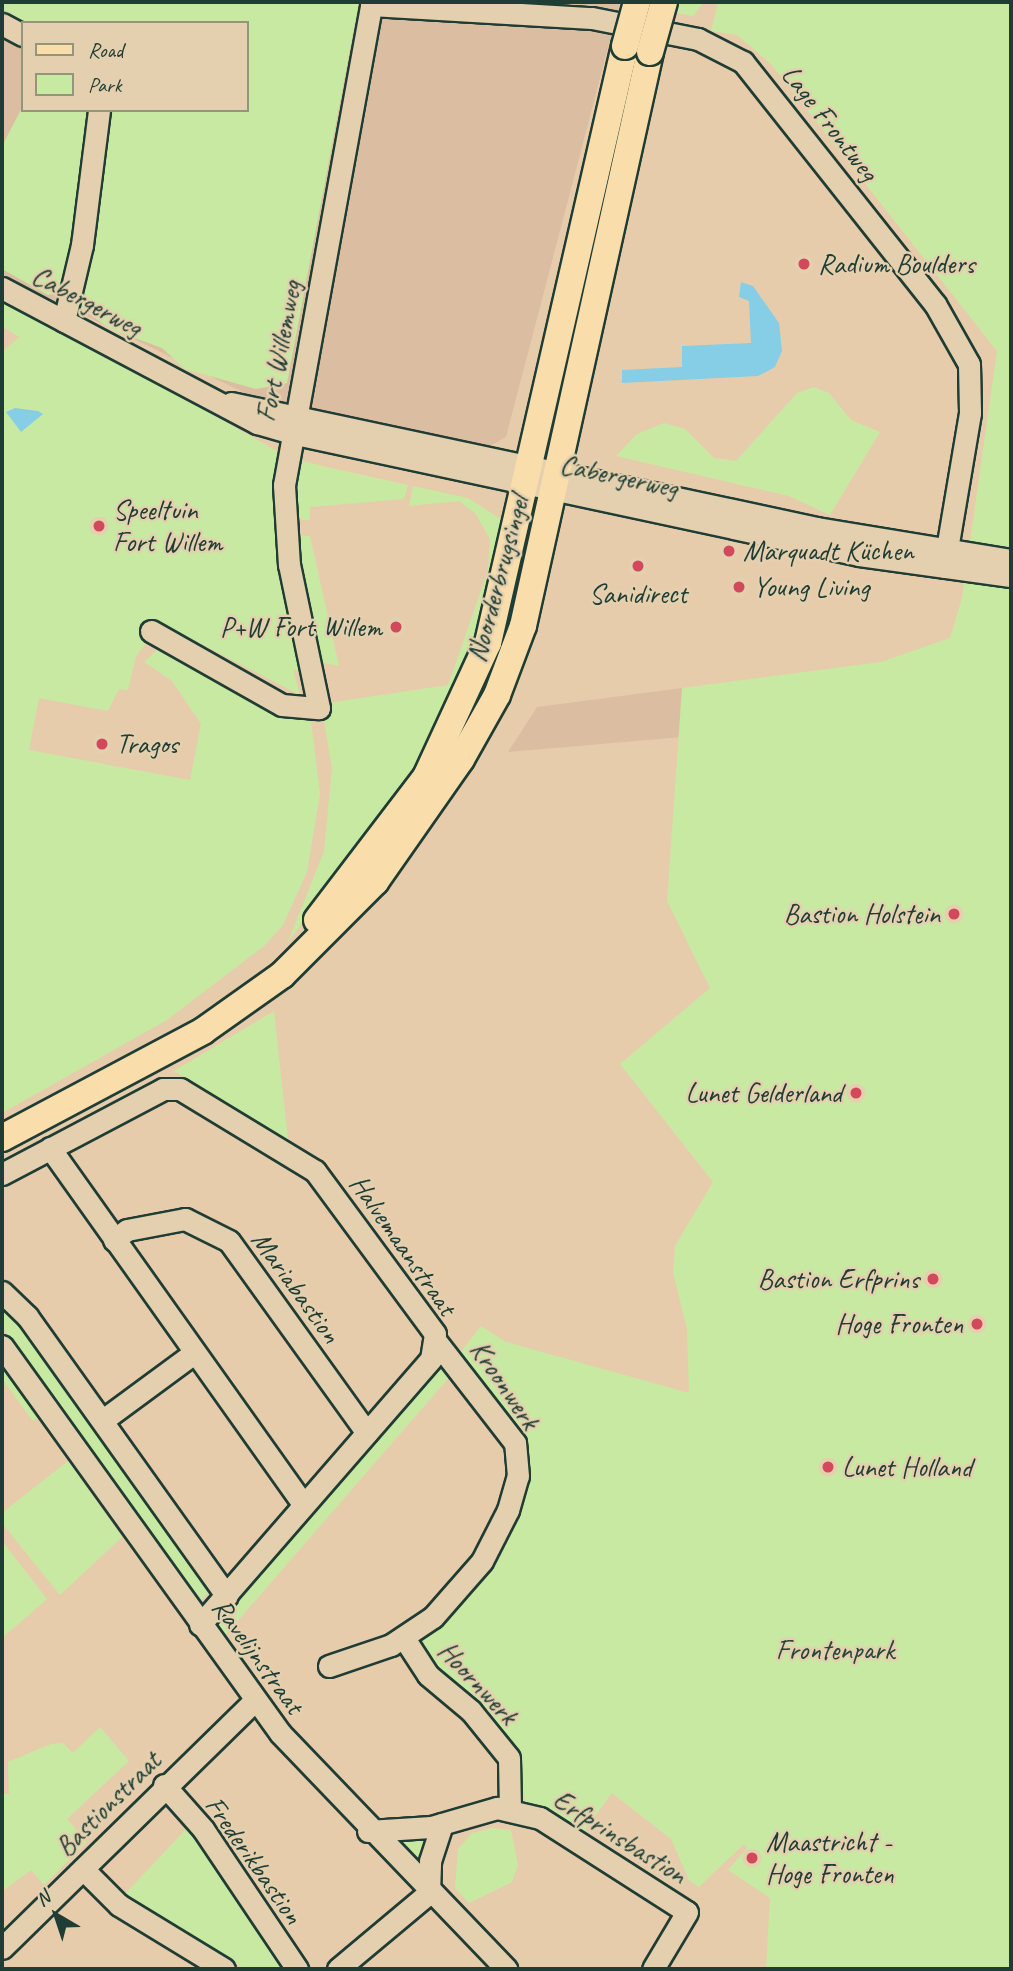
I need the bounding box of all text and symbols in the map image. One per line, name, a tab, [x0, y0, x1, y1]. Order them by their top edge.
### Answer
legend	[21, 21, 248, 112]
text: Road	[88, 37, 123, 63]
street label: Lage Frontweg	[774, 58, 886, 188]
text: Park	[88, 72, 121, 98]
place label: Radium Boulders	[818, 247, 975, 281]
marker: Radium Boulders	[796, 256, 812, 272]
street label: Cabergerweg	[26, 258, 148, 344]
street label: Fort Willemweg	[249, 278, 309, 424]
street label: Cabergerweg	[557, 447, 681, 505]
street label: Noorderbrugsingel	[460, 492, 536, 666]
place label: Speeltuin Fort Willem	[113, 493, 222, 559]
marker: Speeltuin Fort Willem	[91, 518, 107, 534]
place label: Marquadt Küchen	[743, 534, 914, 568]
marker: Marquadt Küchen	[721, 543, 737, 559]
marker: Sanidirect	[630, 558, 646, 574]
place label: Young Living	[753, 570, 870, 604]
place label: Sanidirect	[589, 577, 687, 611]
marker: Young Living	[731, 579, 747, 595]
place label: P+W Fort Willem	[221, 610, 382, 644]
marker: P+W Fort Willem	[388, 619, 404, 635]
place label: Tragos	[116, 727, 178, 761]
marker: Tragos	[94, 736, 110, 752]
place label: Bastion Holstein	[784, 897, 940, 931]
marker: Bastion Holstein	[946, 906, 962, 922]
place label: Lunet Gelderland	[685, 1076, 842, 1110]
marker: Lunet Gelderland	[848, 1085, 864, 1101]
street label: Halvemaanstraat	[342, 1168, 464, 1322]
street label: Mariabastion	[244, 1224, 348, 1350]
place label: Bastion Erfprins	[758, 1262, 919, 1296]
marker: Bastion Erfprins	[925, 1271, 941, 1287]
place label: Hoge Fronten	[836, 1307, 963, 1341]
marker: Hoge Fronten	[969, 1316, 985, 1332]
street label: Kroonwerk	[463, 1334, 547, 1436]
place label: Lunet Holland	[842, 1450, 971, 1484]
marker: Lunet Holland	[820, 1459, 836, 1475]
street label: Ravelijnstraat	[205, 1592, 311, 1720]
park label: Frontenpark	[776, 1633, 894, 1667]
street label: Hoornwerk	[431, 1634, 525, 1732]
street label: Bastionstraat	[48, 1744, 168, 1864]
street label: Erfprinsbastion	[547, 1783, 693, 1891]
street label: Frederikbastion	[198, 1790, 310, 1930]
place label: Maastricht - Hoge Fronten	[766, 1825, 893, 1891]
marker: Maastricht - Hoge Fronten	[744, 1850, 760, 1866]
north arrow	[21, 1880, 91, 1950]
text: N	[31, 1886, 55, 1912]

